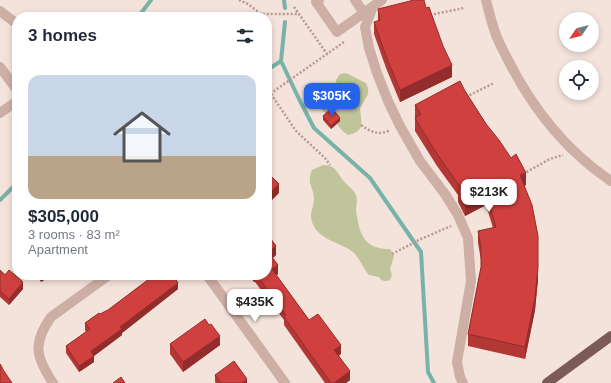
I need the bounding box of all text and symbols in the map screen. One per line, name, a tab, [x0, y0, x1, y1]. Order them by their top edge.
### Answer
north arrow	[559, 12, 599, 52]
map controls	[559, 12, 599, 100]
icon: filters	[234, 25, 256, 47]
text: 3 homes	[28, 26, 97, 45]
button: locate	[559, 60, 599, 100]
pin: $305K	[304, 83, 360, 117]
text: $305K	[313, 88, 351, 103]
icon: home	[106, 101, 178, 173]
pin: $213K	[461, 179, 517, 213]
text: $213K	[470, 184, 508, 199]
text: $305,000	[28, 207, 99, 226]
text: 3 rooms · 83 m²	[28, 227, 120, 242]
text: Apartment	[28, 242, 88, 257]
pin: $435K	[227, 289, 283, 323]
text: $435K	[236, 294, 274, 309]

